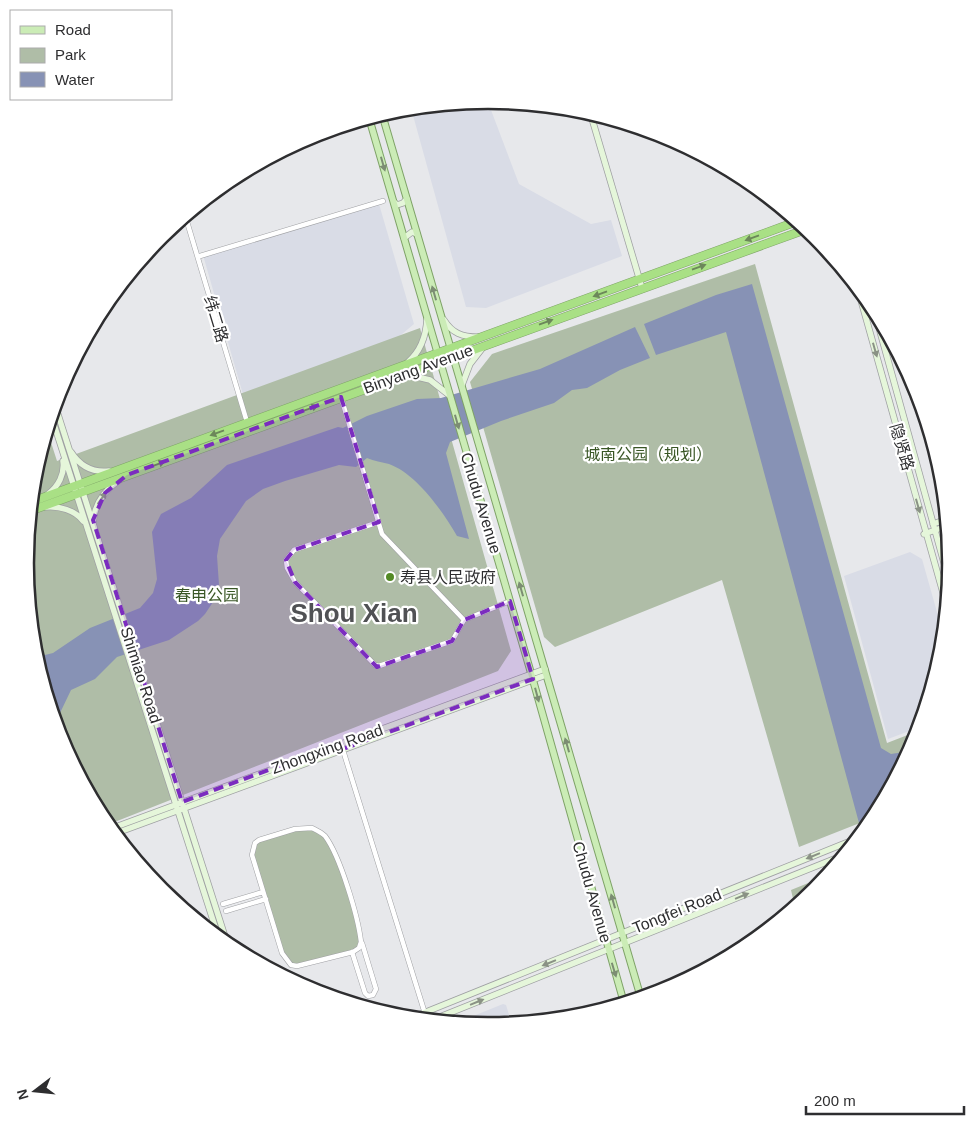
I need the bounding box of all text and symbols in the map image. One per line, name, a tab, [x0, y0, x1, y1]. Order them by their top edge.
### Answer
legend	[10, 10, 172, 100]
text: Road	[55, 21, 91, 38]
text: Park	[55, 46, 86, 63]
text: Water	[55, 71, 94, 88]
one-way arrow	[379, 157, 387, 172]
one-way arrow	[745, 235, 760, 242]
one-way arrow	[691, 263, 706, 271]
one-way arrow	[430, 285, 438, 300]
one-way arrow	[592, 290, 607, 298]
street label: 纬二路	[201, 294, 231, 344]
one-way arrow	[538, 318, 553, 325]
street label: Binyang Avenue	[361, 341, 475, 397]
one-way arrow	[871, 342, 879, 357]
one-way arrow	[304, 404, 319, 412]
one-way arrow	[453, 415, 461, 430]
street label: 隐贤路	[887, 422, 917, 472]
one-way arrow	[209, 429, 224, 437]
park label: 城南公园（规划）	[584, 446, 712, 463]
street label: Chudu Avenue	[458, 450, 504, 556]
one-way arrow	[151, 460, 166, 468]
one-way arrow	[97, 491, 107, 504]
one-way arrow	[915, 499, 923, 514]
place label: 寿县人民政府	[400, 569, 496, 586]
marker: 寿县人民政府	[384, 571, 396, 583]
one-way arrow	[517, 581, 525, 596]
park label: 春申公园	[175, 587, 239, 604]
district label: Shou Xian	[290, 598, 418, 628]
street label: Shimiao Road	[117, 625, 165, 725]
one-way arrow	[534, 688, 542, 703]
street label: Zhongxing Road	[269, 721, 385, 777]
one-way arrow	[562, 737, 570, 752]
street label: Chudu Avenue	[569, 839, 615, 945]
one-way arrow	[805, 852, 820, 860]
street label: Tongfei Road	[630, 885, 724, 937]
one-way arrow	[735, 892, 749, 900]
one-way arrow	[608, 893, 616, 908]
one-way arrow	[541, 959, 556, 967]
one-way arrow	[610, 962, 618, 977]
one-way arrow	[470, 998, 484, 1006]
north arrow	[10, 1066, 60, 1116]
scale bar	[806, 1084, 964, 1116]
text: N	[13, 1088, 32, 1102]
text: 200 m	[814, 1092, 856, 1109]

